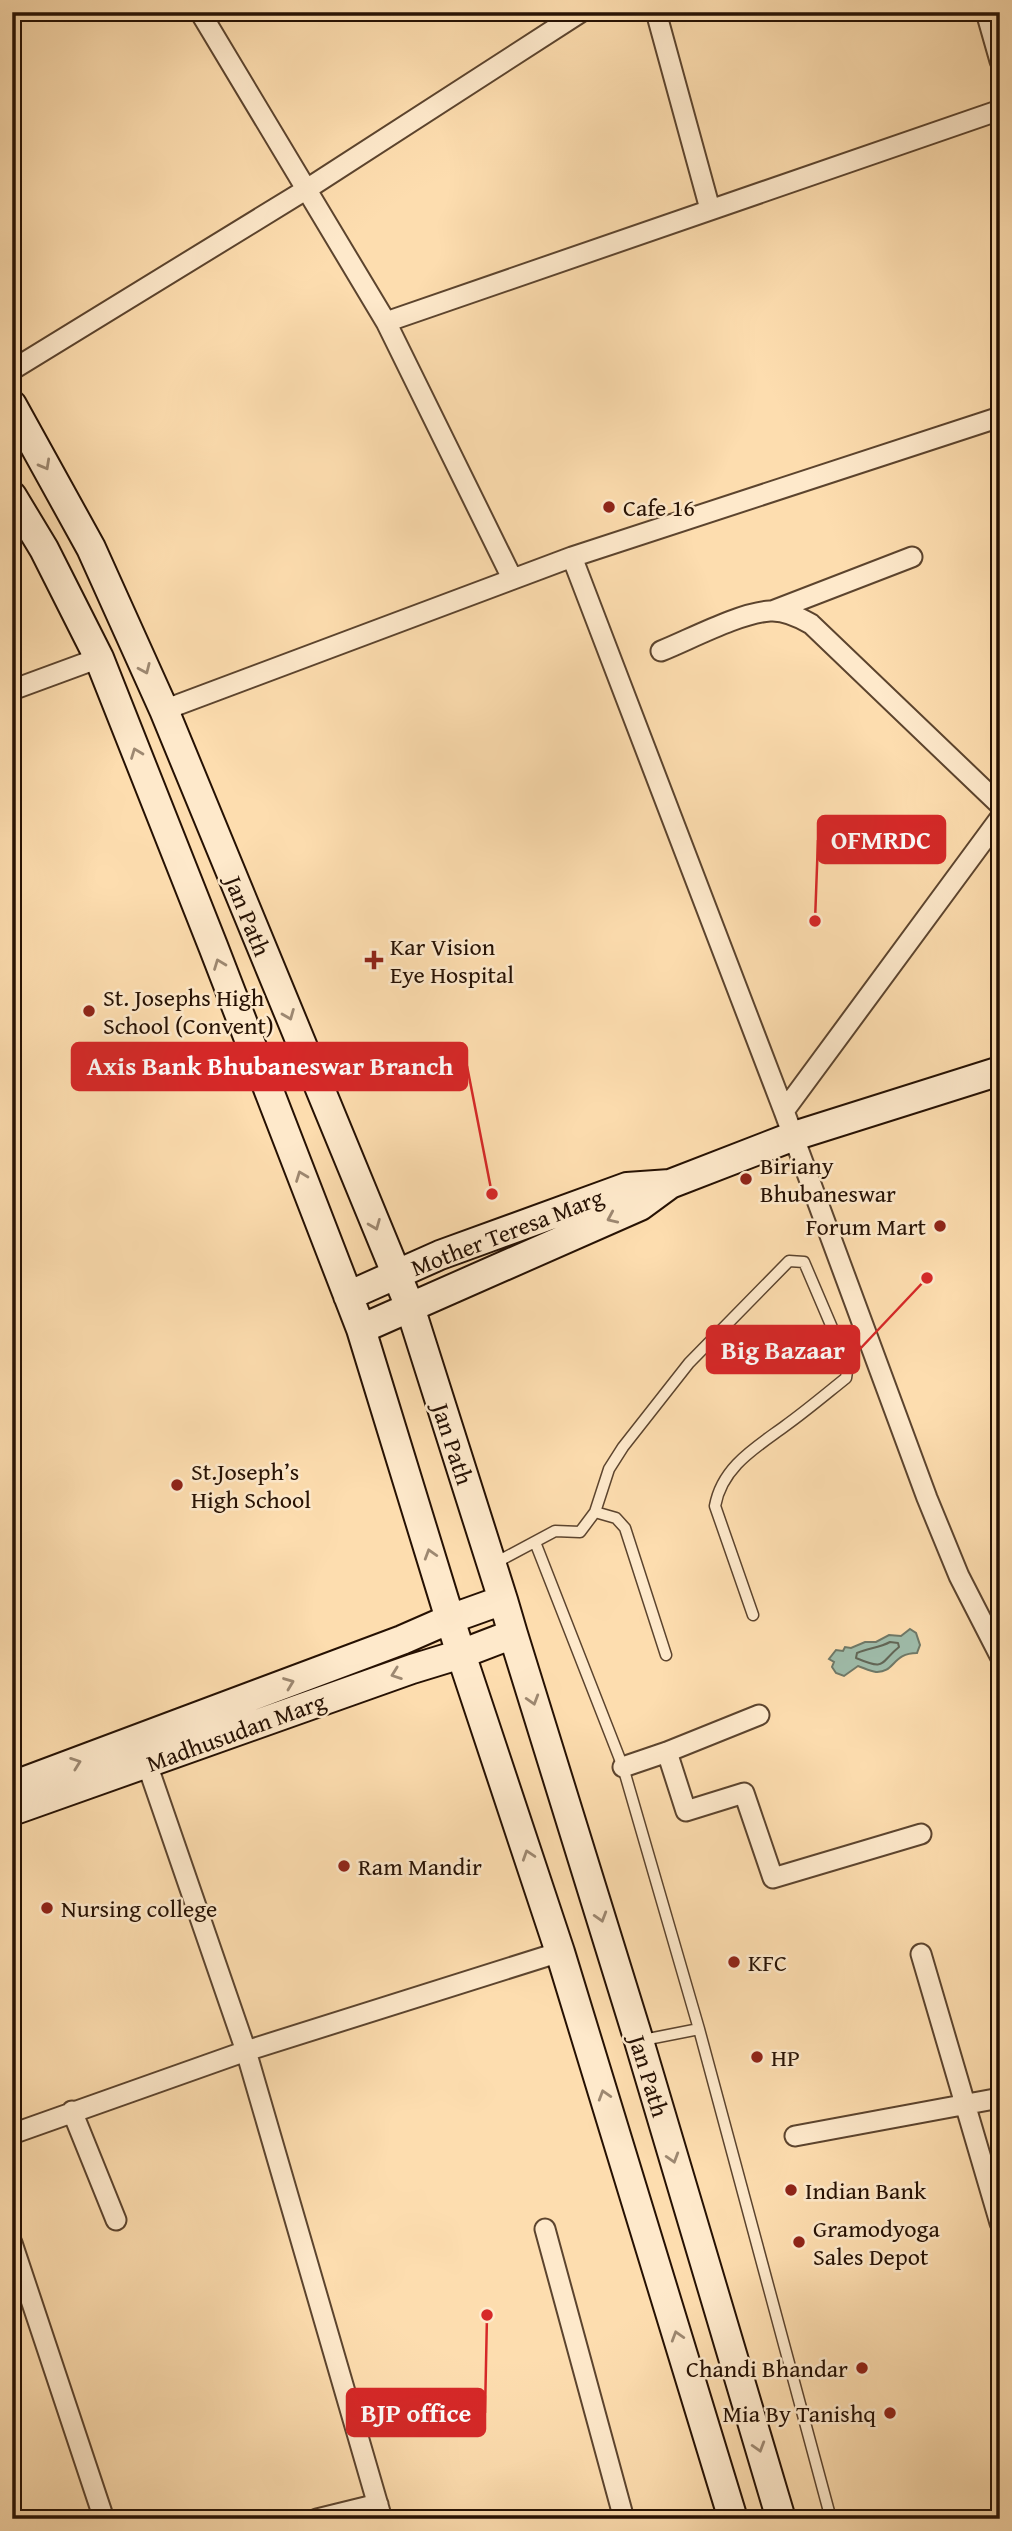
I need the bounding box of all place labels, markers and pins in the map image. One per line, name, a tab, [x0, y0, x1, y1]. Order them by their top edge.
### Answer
place label: Cafe 16	[623, 490, 695, 525]
marker: Cafe 16	[601, 499, 617, 515]
callout: OFMRDC	[818, 816, 945, 863]
place label: Kar Vision Eye Hospital	[390, 929, 514, 992]
marker: Kar Vision Eye Hospital	[364, 950, 384, 970]
place label: St. Josephs High School (Convent)	[103, 980, 274, 1043]
marker: St. Josephs High School (Convent)	[81, 1003, 97, 1019]
callout: Axis Bank Bhubaneswar Branch	[72, 1043, 467, 1090]
place label: Biriany Bhubaneswar	[760, 1148, 896, 1211]
marker: Biriany Bhubaneswar	[738, 1171, 754, 1187]
place label: Forum Mart	[806, 1209, 927, 1244]
marker: Forum Mart	[932, 1218, 948, 1234]
callout: Big Bazaar	[707, 1326, 859, 1373]
place label: St.Joseph’s High School	[191, 1454, 311, 1517]
marker: St.Joseph’s High School	[169, 1477, 185, 1493]
place label: Ram Mandir	[358, 1849, 482, 1884]
marker: Ram Mandir	[336, 1858, 352, 1874]
place label: Nursing college	[61, 1891, 217, 1926]
marker: Nursing college	[39, 1900, 55, 1916]
place label: KFC	[748, 1945, 787, 1980]
marker: KFC	[726, 1954, 742, 1970]
place label: HP	[771, 2040, 800, 2075]
marker: HP	[749, 2049, 765, 2065]
place label: Indian Bank	[805, 2173, 927, 2208]
marker: Indian Bank	[783, 2182, 799, 2198]
place label: Gramodyoga Sales Depot	[813, 2211, 940, 2274]
marker: Gramodyoga Sales Depot	[791, 2234, 807, 2250]
place label: Chandi Bhandar	[686, 2351, 848, 2386]
marker: Chandi Bhandar	[854, 2360, 870, 2376]
callout: BJP office	[347, 2389, 485, 2436]
place label: Mia By Tanishq	[722, 2396, 876, 2431]
marker: Mia By Tanishq	[882, 2405, 898, 2421]

